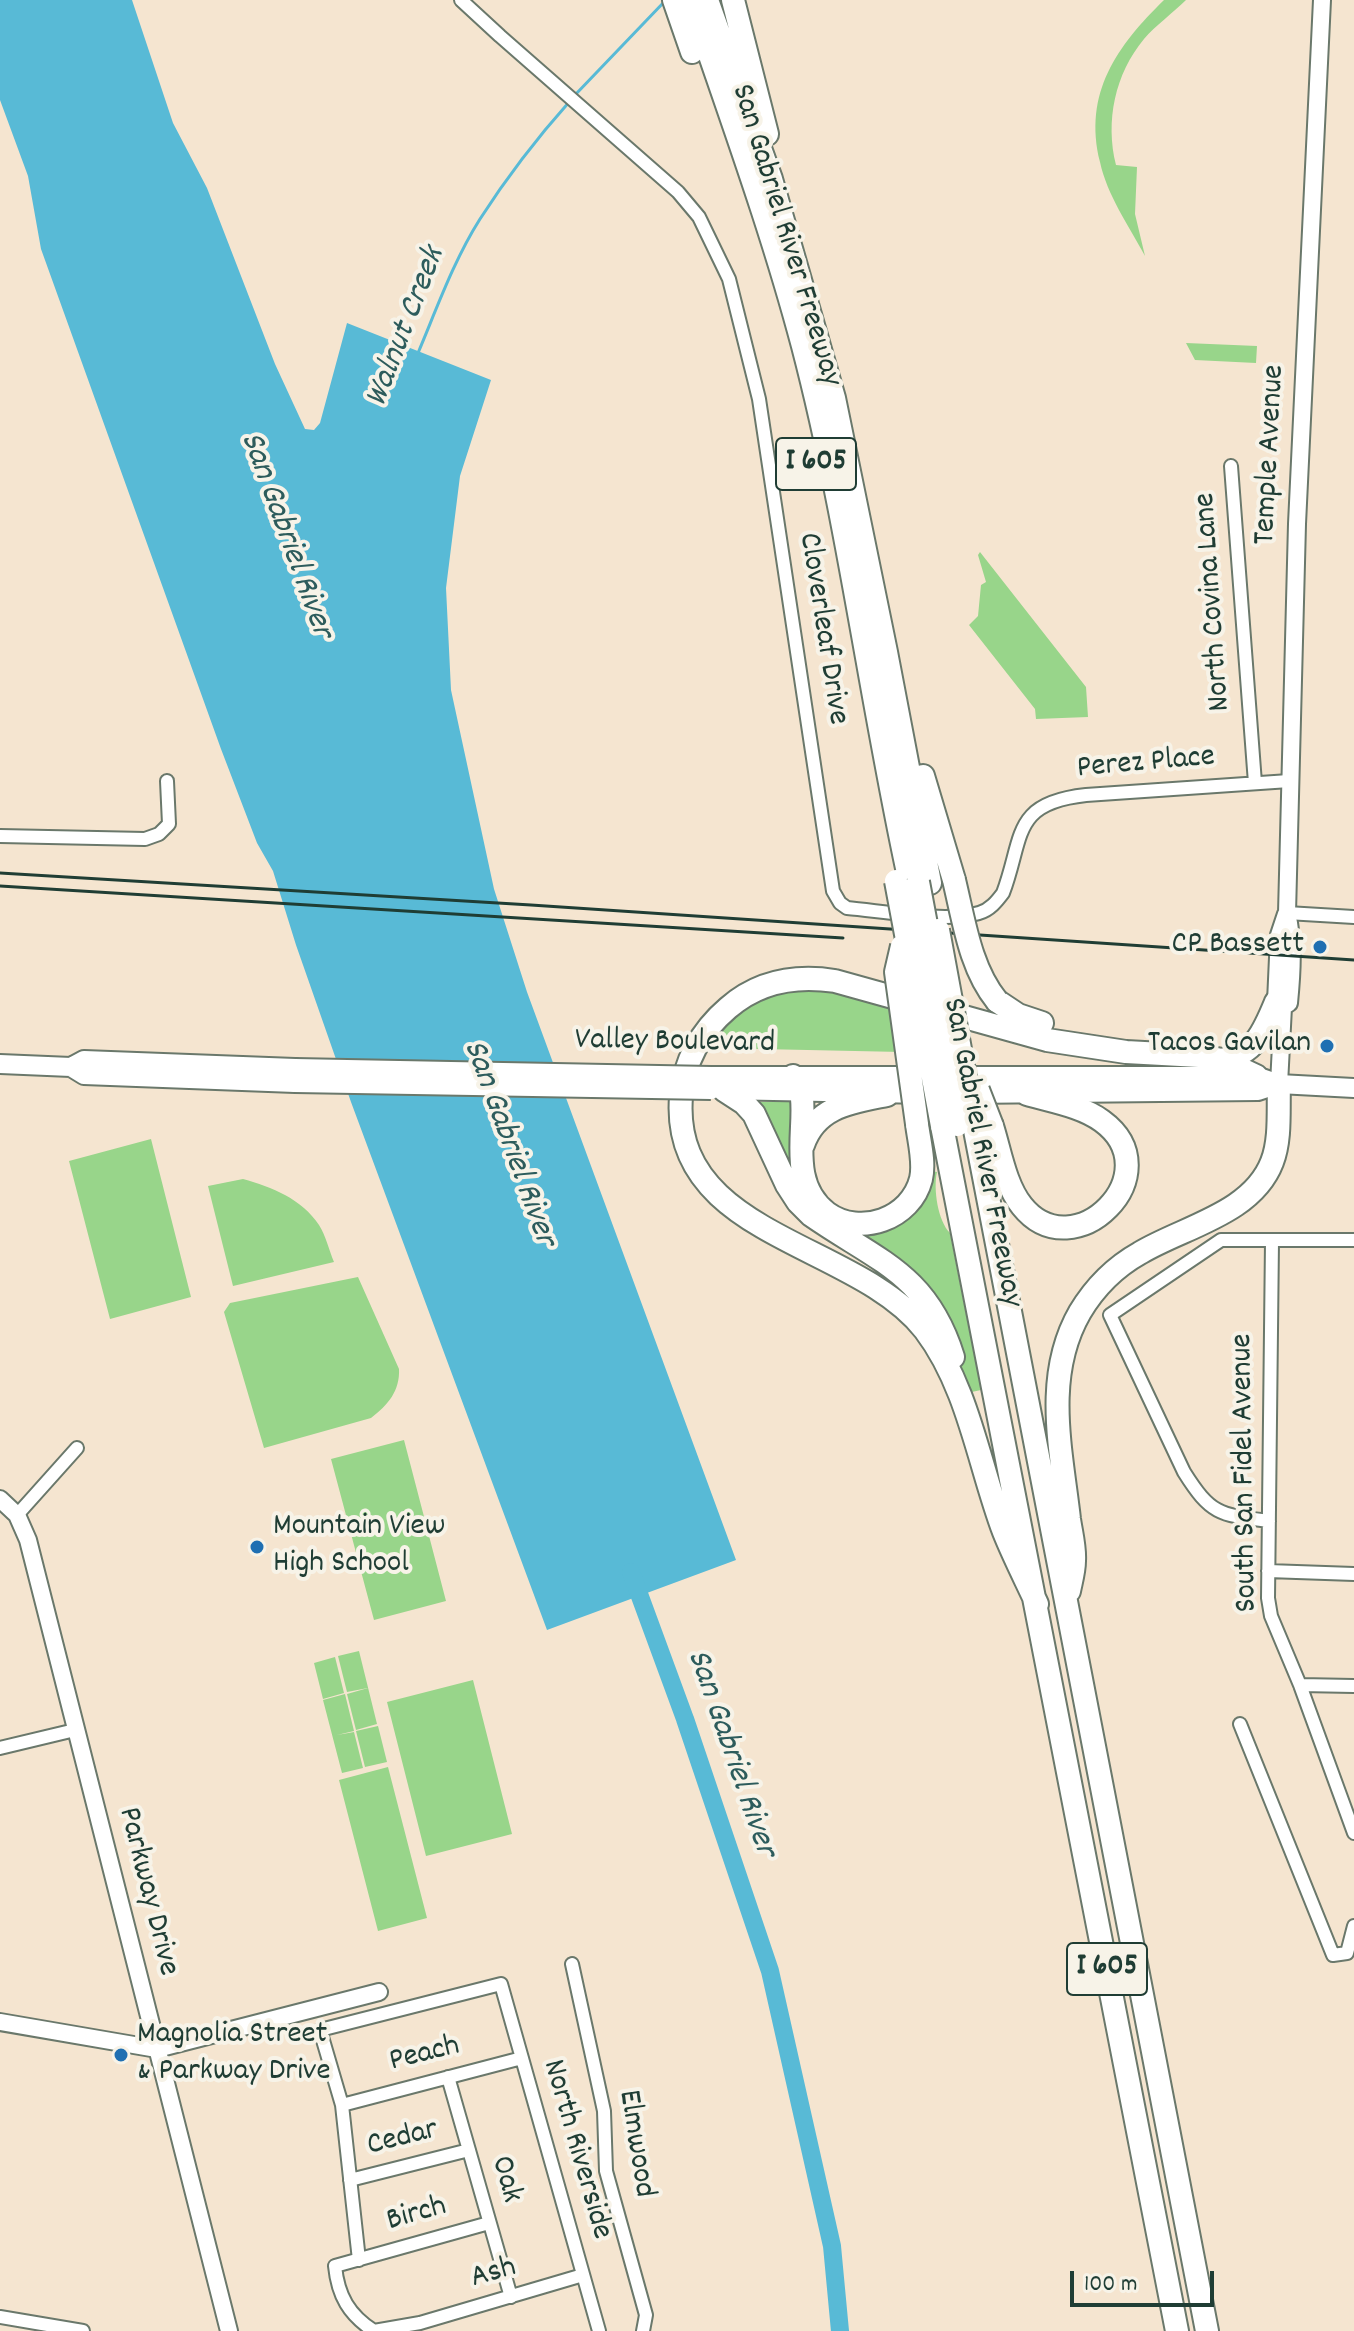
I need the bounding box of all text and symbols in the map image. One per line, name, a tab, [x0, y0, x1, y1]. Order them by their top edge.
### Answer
street label: San Gabriel River Freeway	[720, 80, 848, 392]
water label: Walnut Creek	[359, 242, 457, 414]
street label: Temple Avenue	[1248, 364, 1296, 546]
water label: San Gabriel River	[228, 427, 340, 645]
road number: I 605	[776, 438, 856, 490]
street label: North Covina Lane	[1188, 491, 1242, 713]
street label: Cloverleaf Drive	[787, 530, 855, 728]
street label: Perez Place	[1076, 740, 1216, 790]
place label: CP Bassett	[1172, 928, 1304, 966]
marker: CP Bassett	[1311, 938, 1329, 956]
street label: San Gabriel River Freeway	[931, 995, 1029, 1311]
street label: Valley Boulevard	[575, 1023, 775, 1065]
place label: Tacos Gavilan	[1148, 1027, 1311, 1065]
water label: San Gabriel River	[451, 1035, 563, 1253]
marker: Tacos Gavilan	[1318, 1037, 1336, 1055]
street label: South San Fidel Avenue	[1225, 1333, 1269, 1613]
place label: Mountain View High School	[273, 1510, 445, 1585]
marker: Mountain View High School	[248, 1538, 266, 1556]
water label: San Gabriel River	[674, 1645, 784, 1863]
street label: Parkway Drive	[107, 1804, 185, 1980]
road number: I 605	[1067, 1943, 1147, 1995]
place label: Magnolia Street & Parkway Drive	[137, 2018, 331, 2093]
street label: Peach	[386, 2029, 464, 2083]
marker: Magnolia Street & Parkway Drive	[112, 2046, 130, 2064]
street label: North Riverside	[531, 2056, 619, 2244]
street label: Elmwood	[607, 2088, 661, 2200]
street label: Cedar	[364, 2113, 442, 2167]
street label: Oak	[479, 2152, 529, 2208]
street label: Birch	[383, 2189, 451, 2243]
street label: Ash	[467, 2250, 521, 2300]
scale bar	[1074, 2255, 1218, 2305]
text: 100 m	[1084, 2268, 1137, 2302]

